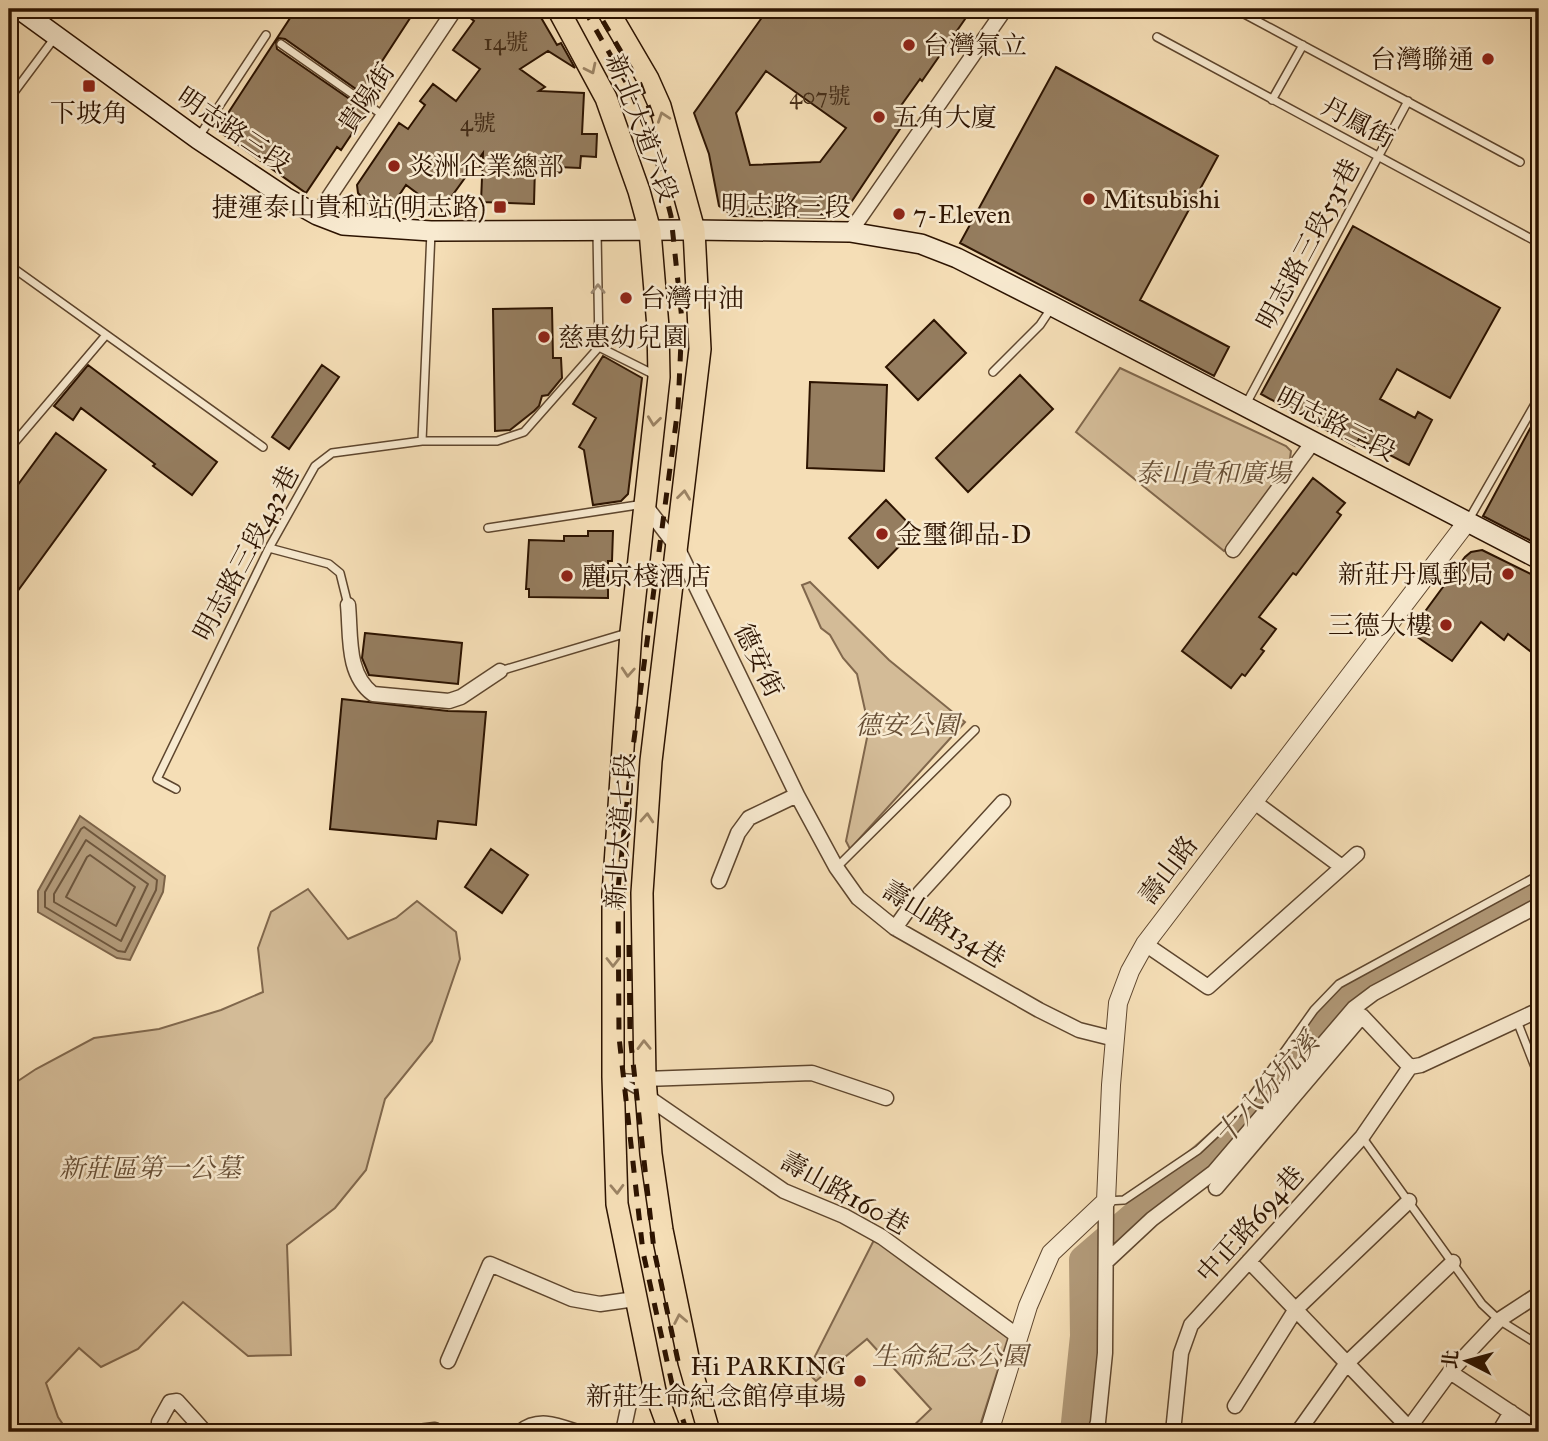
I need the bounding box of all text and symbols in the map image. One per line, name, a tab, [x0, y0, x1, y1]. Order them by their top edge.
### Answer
house number: 14號	[484, 28, 528, 56]
place label: 台灣氣立	[923, 29, 1027, 61]
marker: 台灣氣立	[901, 37, 917, 53]
place label: 台灣聯通	[1370, 43, 1474, 75]
street label: 新北大道六段	[599, 49, 685, 207]
marker: 台灣聯通	[1480, 51, 1496, 67]
street label: 貴陽街	[331, 57, 401, 139]
one-way arrow	[583, 62, 597, 74]
marker: 下坡角	[81, 78, 97, 94]
street label: 明志路三段	[171, 80, 297, 180]
house number: 407號	[789, 82, 851, 110]
street label: 丹鳳街	[1316, 90, 1400, 154]
place label: 下坡角	[50, 97, 128, 129]
place label: 五角大廈	[893, 101, 997, 133]
house number: 4號	[460, 109, 496, 137]
marker: 五角大廈	[871, 109, 887, 125]
one-way arrow	[657, 111, 671, 123]
place label: 炎洲企業總部	[408, 150, 564, 182]
street label: 明志路三段531巷	[1250, 153, 1366, 335]
marker: 炎洲企業總部	[386, 158, 402, 174]
place label: Mitsubishi	[1103, 183, 1220, 215]
street label: 明志路三段	[721, 189, 851, 223]
place label: 捷運泰山貴和站(明志路)	[211, 191, 486, 223]
marker: Mitsubishi	[1081, 191, 1097, 207]
place label: 7-Eleven	[913, 198, 1011, 230]
marker: 捷運泰山貴和站(明志路)	[492, 199, 508, 215]
marker: 7-Eleven	[891, 206, 907, 222]
place label: 台灣中油	[640, 282, 744, 314]
one-way arrow	[591, 284, 606, 295]
marker: 台灣中油	[618, 290, 634, 306]
place label: 慈惠幼兒園	[558, 321, 688, 353]
marker: 慈惠幼兒園	[536, 329, 552, 345]
street label: 明志路三段	[1271, 380, 1401, 468]
one-way arrow	[647, 415, 662, 427]
park label: 泰山貴和廣場	[1135, 457, 1293, 489]
street label: 明志路三段432巷	[186, 460, 306, 646]
one-way arrow	[676, 489, 691, 500]
place label: 金璽御品-D	[896, 518, 1031, 550]
marker: 金璽御品-D	[874, 526, 890, 542]
place label: 新莊丹鳳郵局	[1338, 558, 1494, 590]
place label: 麗京棧酒店	[581, 560, 711, 592]
marker: 新莊丹鳳郵局	[1500, 566, 1516, 582]
marker: 麗京棧酒店	[559, 568, 575, 584]
place label: 三德大樓	[1328, 609, 1432, 641]
marker: 三德大樓	[1438, 617, 1454, 633]
street label: 德安街	[728, 618, 790, 702]
one-way arrow	[621, 666, 636, 677]
park label: 德安公園	[855, 709, 963, 741]
street label: 新北大道七段	[599, 752, 641, 910]
one-way arrow	[639, 812, 654, 823]
street label: 壽山路	[1132, 829, 1204, 911]
street label: 壽山路134巷	[877, 874, 1011, 974]
one-way arrow	[605, 957, 621, 968]
water label: 十八份坑溪	[1207, 1022, 1328, 1152]
one-way arrow	[637, 1039, 652, 1050]
street label: 壽山路160巷	[775, 1144, 915, 1242]
park label: 新莊區第一公墓	[59, 1152, 245, 1184]
street label: 中正路694巷	[1189, 1159, 1311, 1289]
one-way arrow	[609, 1184, 624, 1195]
one-way arrow	[673, 1313, 688, 1325]
north arrow	[1432, 1326, 1502, 1396]
park label: 生命紀念公園	[872, 1340, 1032, 1372]
text: 北	[1438, 1349, 1463, 1370]
place label: Hi PARKING 新莊生命紀念館停車場	[586, 1350, 846, 1412]
marker: Hi PARKING 新莊生命紀念館停車場	[852, 1373, 868, 1389]

